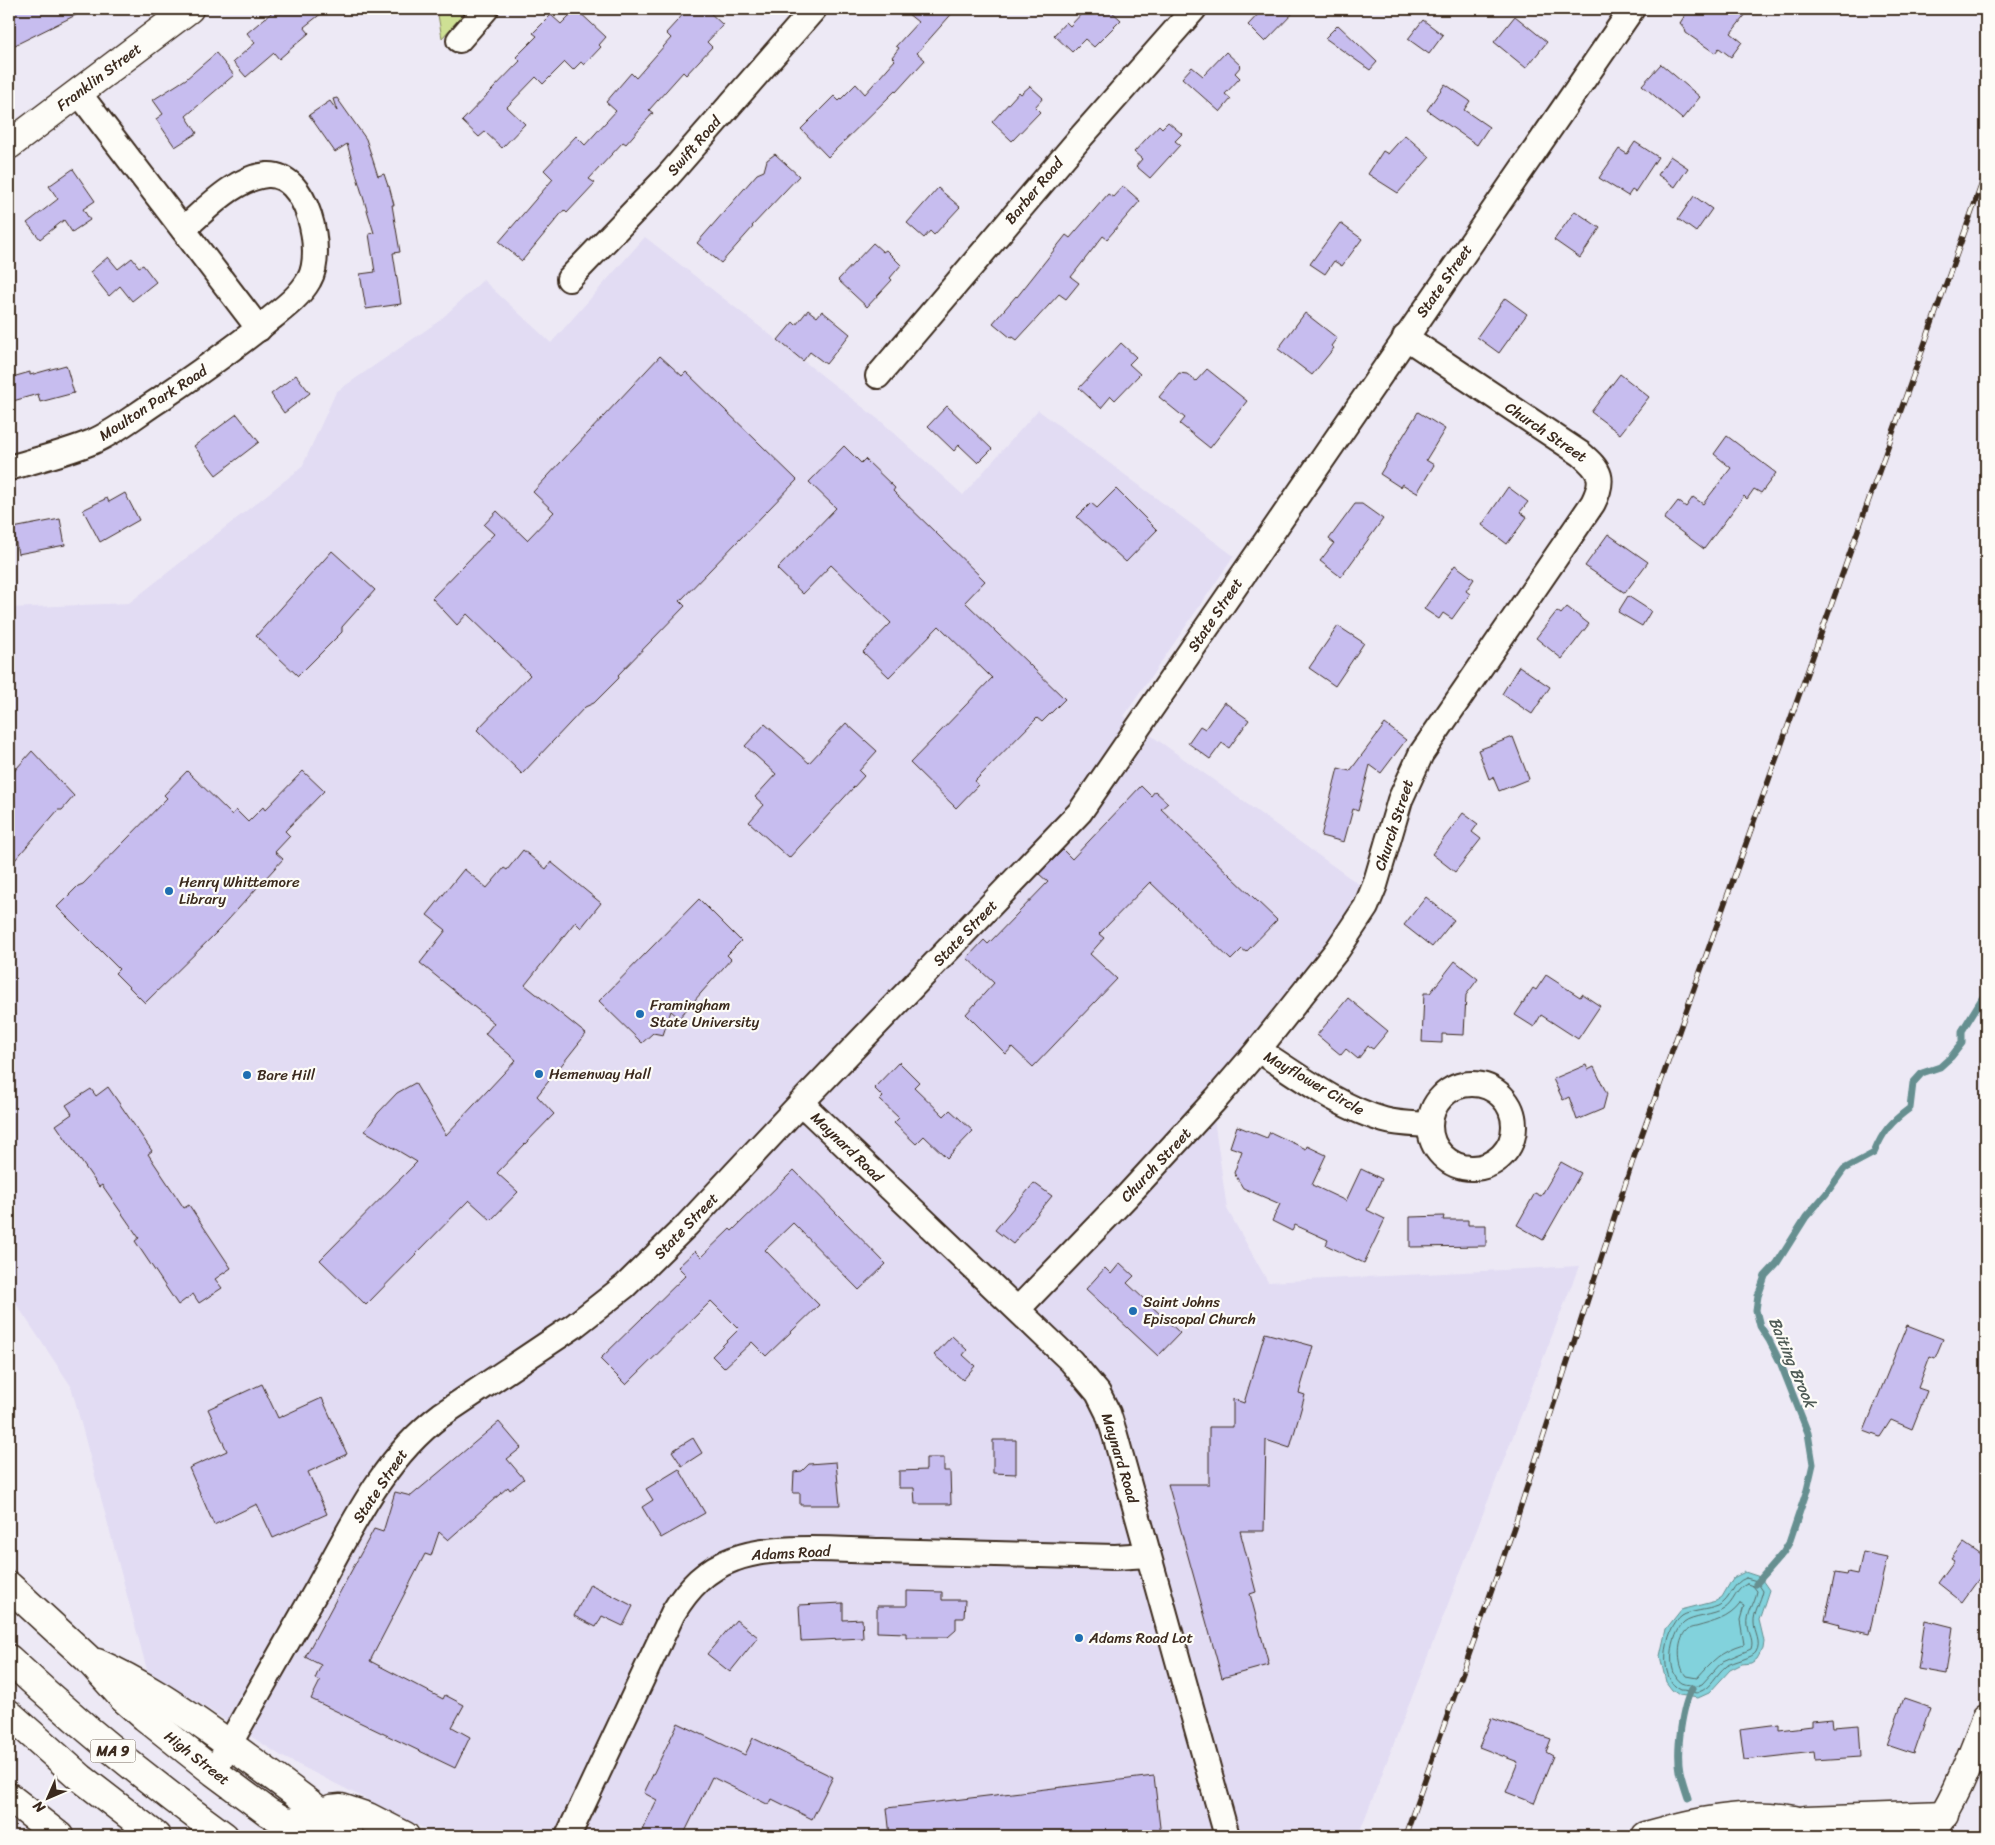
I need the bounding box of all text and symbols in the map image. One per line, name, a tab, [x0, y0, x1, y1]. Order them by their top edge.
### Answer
street label: Franklin Street	[51, 36, 148, 118]
street label: Swift Road	[660, 109, 728, 182]
street label: Barber Road	[998, 151, 1071, 230]
street label: State Street	[1409, 238, 1479, 323]
street label: Moulton Park Road	[93, 357, 213, 448]
street label: Church Street	[1499, 395, 1593, 470]
street label: State Street	[1181, 572, 1250, 657]
street label: Church Street	[1367, 776, 1421, 874]
place label: Henry Whittemore Library	[179, 869, 300, 912]
marker: Henry Whittemore Library	[163, 885, 175, 897]
street label: State Street	[926, 893, 1004, 973]
place label: Framingham State University	[650, 992, 760, 1035]
marker: Framingham State University	[634, 1008, 646, 1020]
street label: Mayflower Circle	[1259, 1044, 1370, 1123]
place label: Hemenway Hall	[549, 1061, 652, 1087]
place label: Bare Hill	[257, 1062, 316, 1088]
marker: Hemenway Hall	[533, 1068, 545, 1080]
marker: Bare Hill	[241, 1069, 253, 1081]
street label: Maynard Road	[804, 1105, 890, 1189]
street label: Church Street	[1114, 1121, 1198, 1209]
street label: State Street	[647, 1186, 725, 1266]
place label: Saint Johns Episcopal Church	[1143, 1289, 1256, 1332]
marker: Saint Johns Episcopal Church	[1127, 1305, 1139, 1317]
water label: Baiting Brook	[1760, 1312, 1826, 1414]
street label: Maynard Road	[1094, 1410, 1146, 1507]
street label: State Street	[346, 1443, 415, 1528]
street label: Adams Road	[750, 1538, 832, 1568]
place label: Adams Road Lot	[1088, 1625, 1193, 1651]
marker: Adams Road Lot	[1073, 1632, 1085, 1644]
street label: High Street	[158, 1724, 236, 1792]
road number: MA 9	[90, 1740, 136, 1762]
north arrow	[22, 1772, 72, 1822]
text: N	[27, 1794, 52, 1820]

